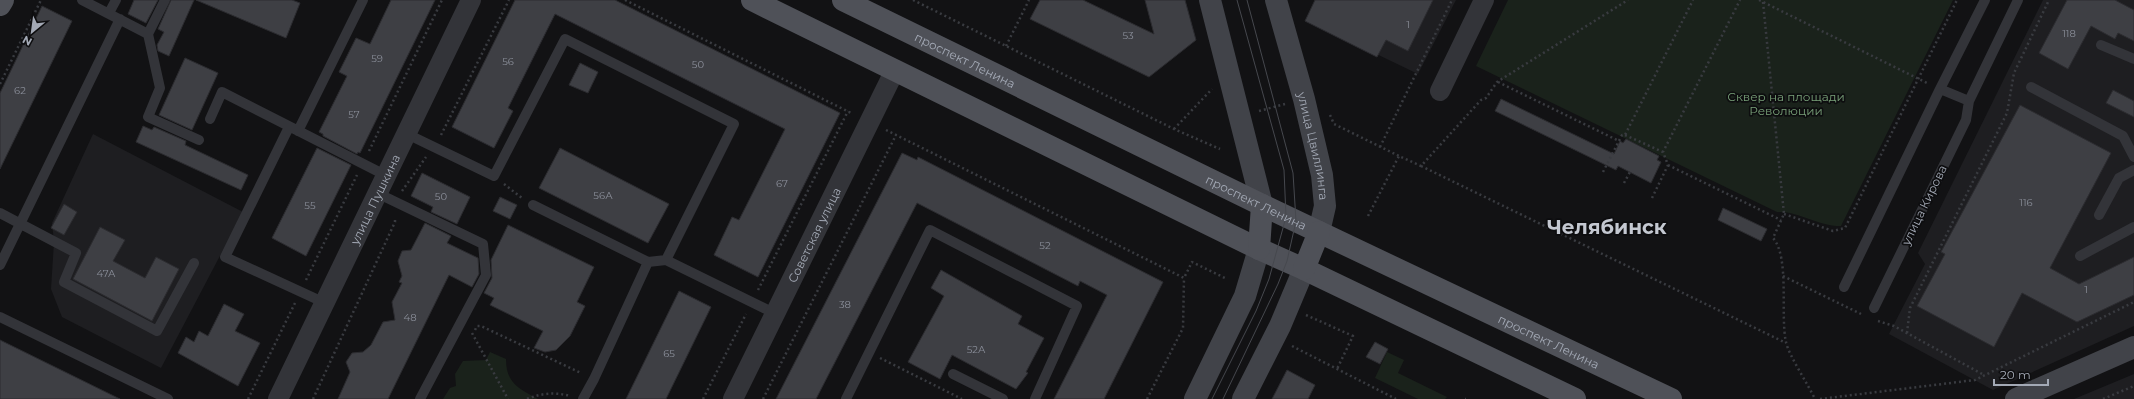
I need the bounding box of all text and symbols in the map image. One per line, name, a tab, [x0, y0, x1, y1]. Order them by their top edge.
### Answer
north arrow	[12, 12, 52, 52]
house number: 1	[1406, 18, 1410, 31]
house number: 118	[2062, 27, 2076, 40]
street label: проспект Ленина	[912, 29, 1018, 91]
house number: 53	[1122, 29, 1134, 42]
text: N	[20, 32, 34, 49]
house number: 59	[371, 52, 383, 65]
house number: 56	[502, 55, 514, 68]
house number: 50	[692, 58, 705, 71]
house number: 62	[14, 84, 26, 97]
street label: улица Цвиллинга	[1295, 89, 1332, 201]
park label: Сквер на площади Революции	[1727, 89, 1845, 118]
house number: 57	[348, 108, 360, 121]
street label: улица Пушкина	[346, 151, 403, 248]
street label: улица Кирова	[1898, 162, 1950, 248]
street label: проспект Ленина	[1203, 171, 1309, 233]
house number: 67	[776, 177, 788, 190]
street label: Советская улица	[784, 185, 844, 285]
house number: 56А	[593, 189, 613, 202]
house number: 50	[435, 190, 448, 203]
house number: 116	[2019, 196, 2033, 209]
house number: 55	[304, 199, 316, 212]
district label: Челябинск	[1547, 215, 1667, 239]
house number: 52	[1039, 239, 1051, 252]
house number: 47А	[97, 267, 116, 280]
house number: 1	[2084, 283, 2088, 296]
house number: 38	[839, 298, 851, 311]
house number: 48	[403, 311, 417, 324]
street label: проспект Ленина	[1496, 311, 1602, 371]
house number: 52А	[967, 343, 986, 356]
house number: 65	[663, 347, 675, 360]
scale bar	[1994, 361, 2048, 387]
text: 20 m	[2000, 367, 2031, 382]

